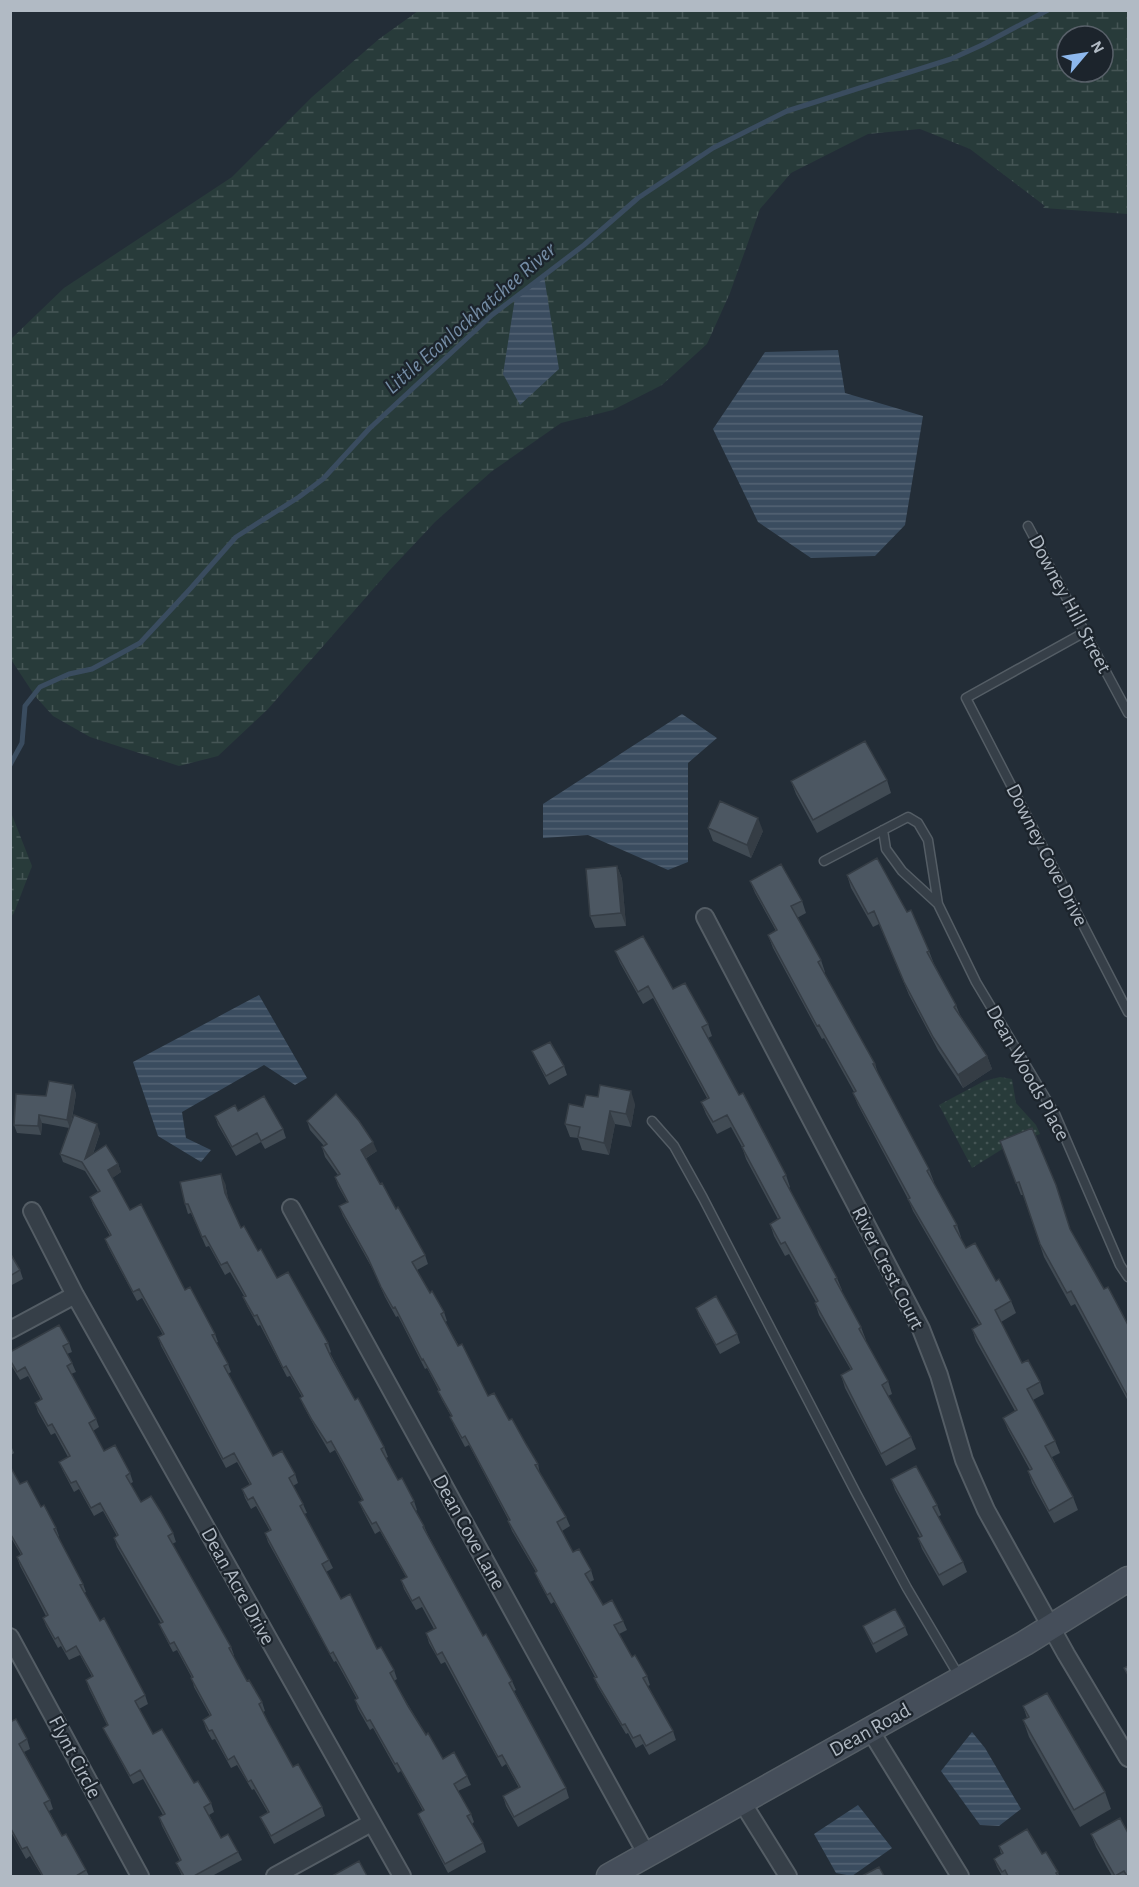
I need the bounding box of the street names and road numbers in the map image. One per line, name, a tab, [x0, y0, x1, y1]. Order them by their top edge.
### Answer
street label: Downey Hill Street	[1025, 531, 1115, 677]
street label: Downey Cove Drive	[1002, 780, 1092, 930]
street label: Dean Woods Place	[982, 1002, 1074, 1144]
street label: River Crest Court	[848, 1203, 928, 1333]
street label: Dean Cove Lane	[429, 1471, 509, 1593]
street label: Dean Acre Drive	[197, 1524, 279, 1648]
street label: Dean Road	[826, 1699, 914, 1761]
street label: Flynt Circle	[45, 1712, 105, 1802]

